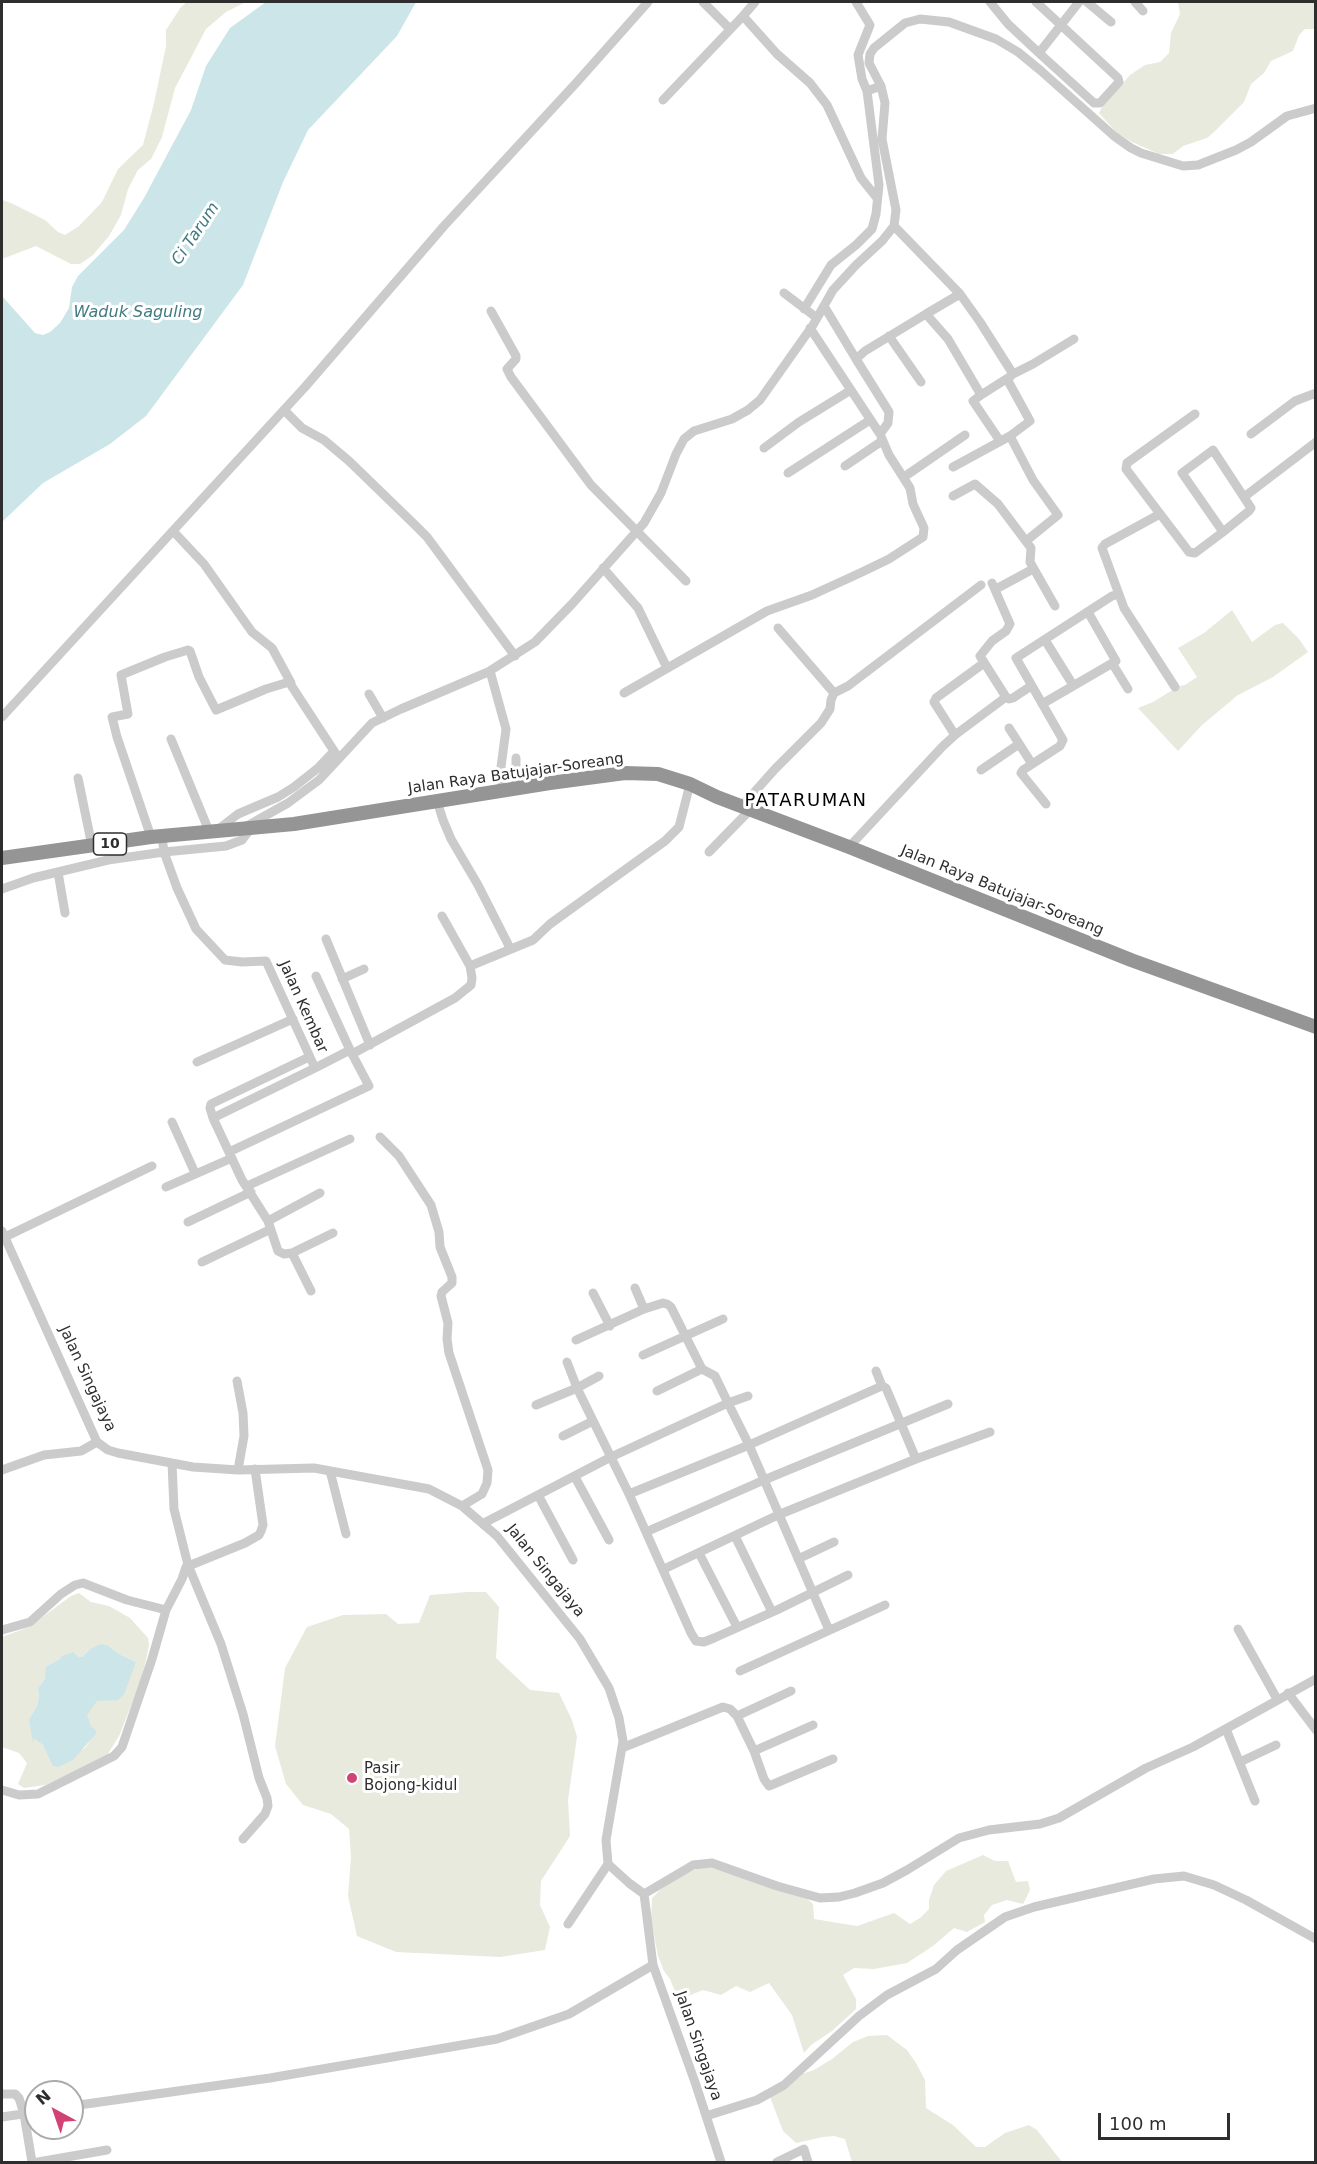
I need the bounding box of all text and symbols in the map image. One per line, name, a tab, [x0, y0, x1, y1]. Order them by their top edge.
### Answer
water label: Ci Tarum	[168, 199, 224, 269]
water label: Waduk Saguling	[74, 303, 202, 323]
street label: Jalan Raya Batujajar-Soreang	[407, 750, 625, 798]
district label: PATARUMAN	[744, 790, 868, 812]
road number: 10	[94, 833, 126, 855]
street label: Jalan Raya Batujajar-Soreang	[898, 842, 1106, 940]
street label: Jalan Kembar	[275, 958, 331, 1056]
street label: Jalan Singajaya	[55, 1323, 119, 1435]
street label: Jalan Singajaya	[502, 1521, 588, 1621]
place label: Pasir Bojong-kidul	[364, 1760, 457, 1795]
marker: Pasir Bojong-kidul	[345, 1771, 359, 1785]
street label: Jalan Singajaya	[671, 1989, 725, 2103]
north arrow	[24, 2080, 84, 2140]
text: N	[32, 2086, 55, 2109]
scale bar	[1101, 2101, 1233, 2139]
text: 100 m	[1109, 2113, 1167, 2134]

